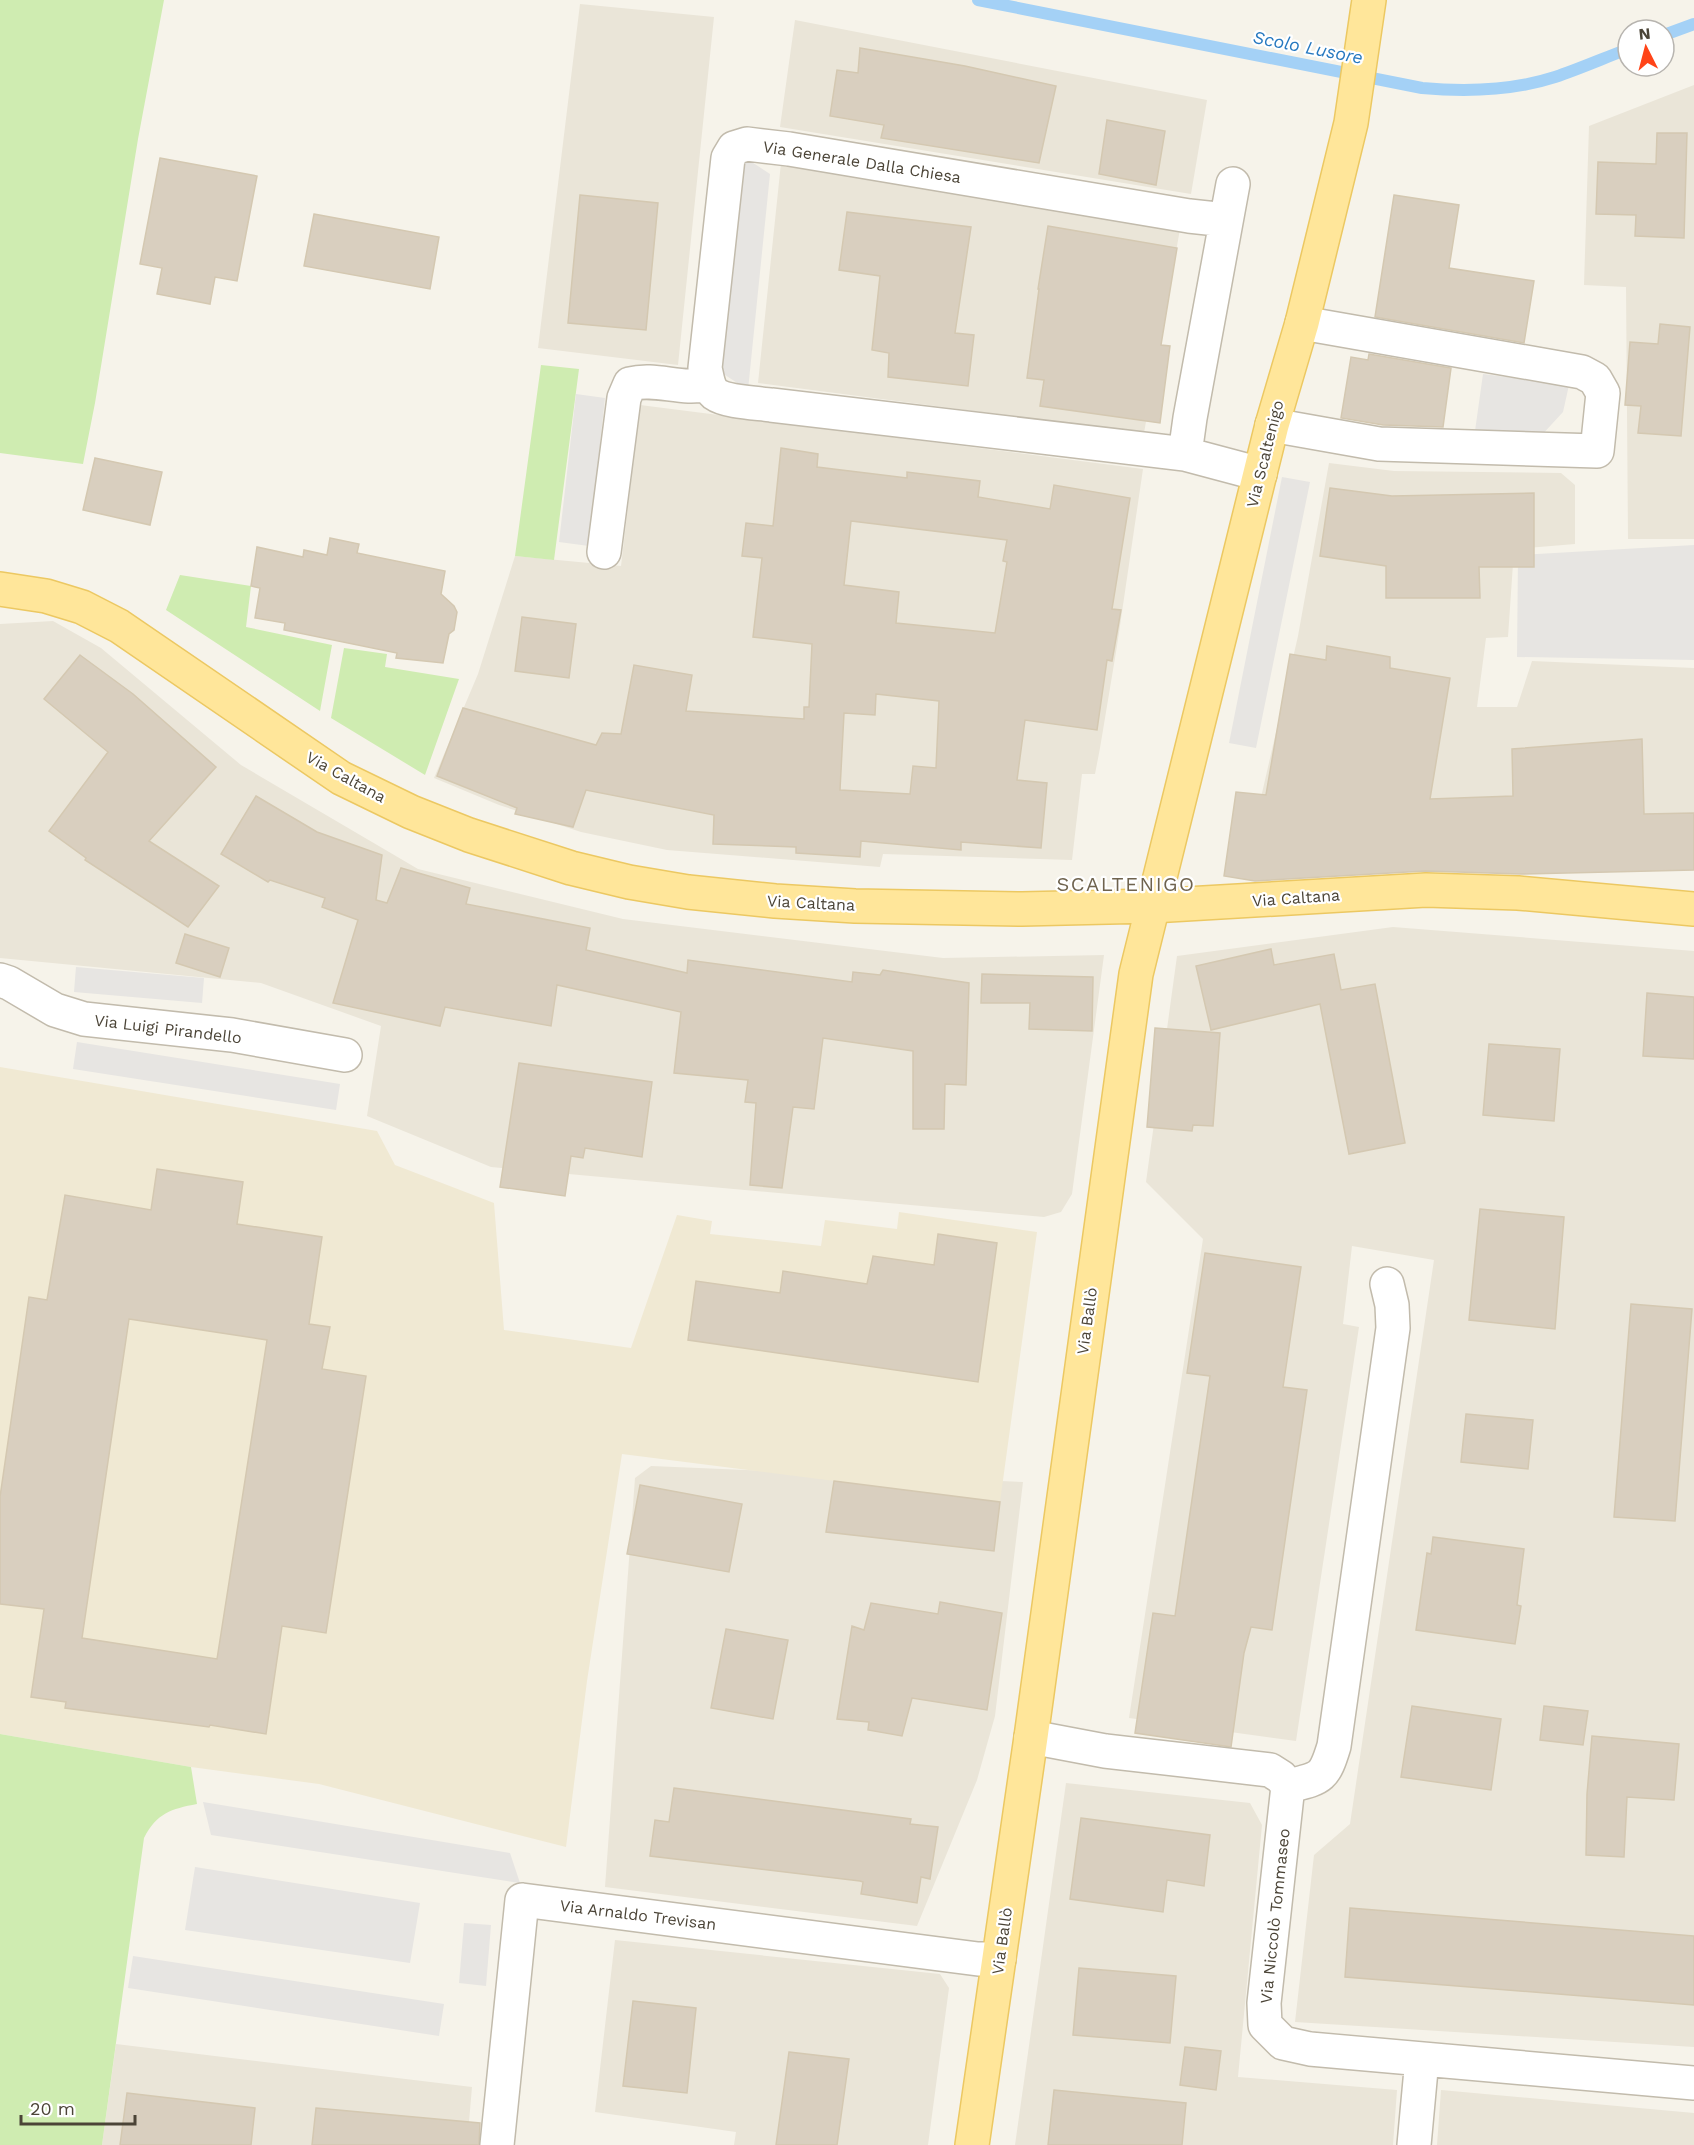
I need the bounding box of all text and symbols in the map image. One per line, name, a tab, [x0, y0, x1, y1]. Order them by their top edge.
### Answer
north arrow	[1616, 18, 1676, 78]
text: N	[1638, 24, 1651, 44]
water label: Scolo Lusore	[1251, 26, 1365, 68]
street label: Via Generale Dalla Chiesa	[762, 137, 962, 187]
street label: Via Scaltenigo	[1242, 398, 1288, 510]
street label: Via Caltana	[303, 747, 389, 807]
district label: SCALTENIGO	[1057, 872, 1196, 896]
street label: Via Caltana	[1251, 885, 1341, 911]
street label: Via Caltana	[767, 891, 855, 915]
street label: Via Luigi Pirandello	[93, 1011, 243, 1047]
street label: Via Ballò	[1073, 1286, 1101, 1356]
street label: Via Niccolò Tommaseo	[1256, 1827, 1294, 2005]
street label: Via Arnaldo Trevisan	[559, 1896, 717, 1934]
street label: Via Ballò	[988, 1906, 1016, 1976]
scale bar	[21, 2088, 135, 2126]
text: 20 m	[30, 2098, 75, 2119]

